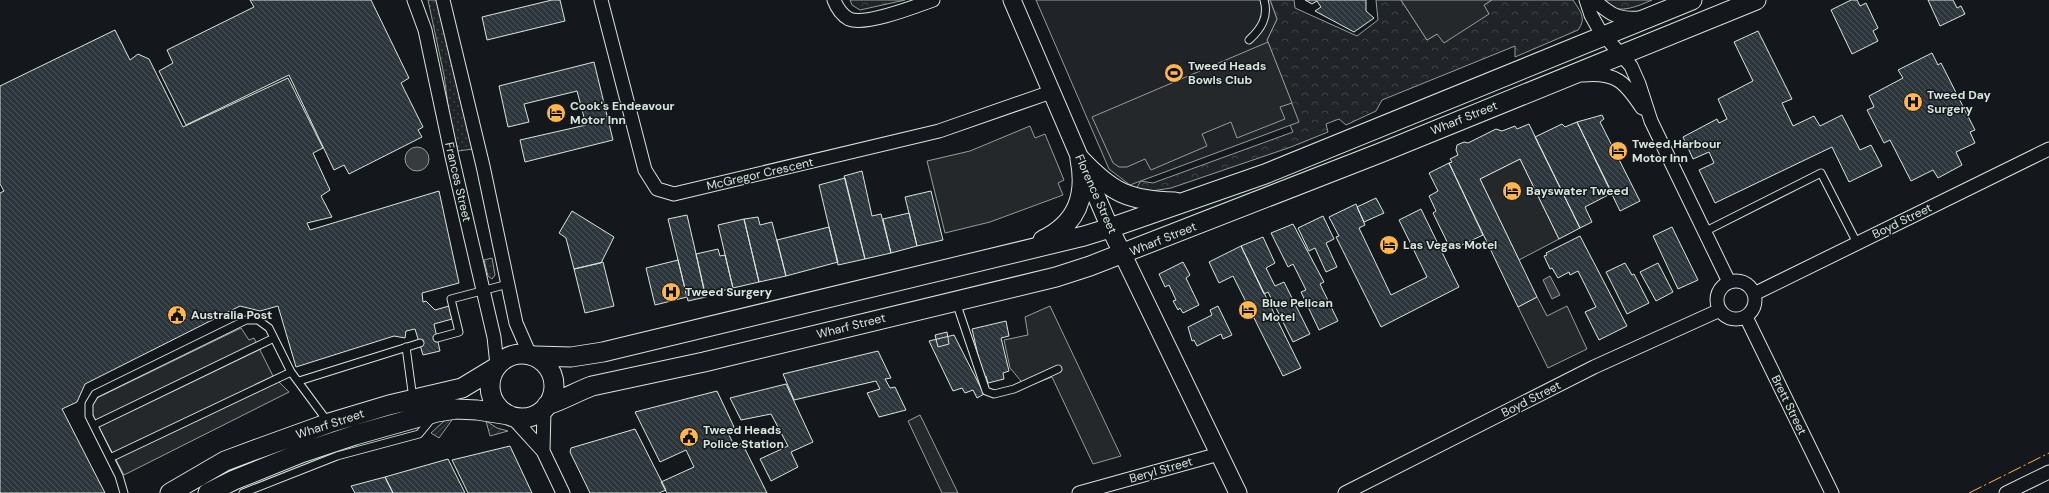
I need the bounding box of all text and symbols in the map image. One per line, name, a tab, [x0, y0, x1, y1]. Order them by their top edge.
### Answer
place label: Tweed Heads Bowls Club	[1188, 58, 1266, 88]
sports icon: Tweed Heads Bowls Club	[1163, 62, 1185, 84]
place label: Tweed Day Surgery	[1927, 87, 1992, 117]
hospital icon: Tweed Day Surgery	[1902, 91, 1924, 113]
street label: Wharf Street	[1428, 97, 1500, 139]
place label: Cook's Endeavour Motor Inn	[570, 98, 675, 128]
hotel icon: Cook's Endeavour Motor Inn	[545, 102, 567, 124]
place label: Tweed Harbour Motor Inn	[1632, 136, 1721, 166]
hotel icon: Tweed Harbour Motor Inn	[1607, 140, 1629, 162]
street label: Frances Street	[441, 141, 475, 224]
street label: Florence Street	[1071, 152, 1121, 236]
street label: McGregor Crescent	[705, 154, 815, 194]
hotel icon: Bayswater Tweed	[1501, 180, 1523, 202]
place label: Bayswater Tweed	[1526, 183, 1629, 199]
street label: Boyd Street	[1869, 200, 1935, 242]
street label: Wharf Street	[1127, 218, 1199, 260]
hotel icon: Las Vegas Motel	[1378, 234, 1400, 256]
place label: Las Vegas Motel	[1403, 237, 1497, 253]
hospital icon: Tweed Surgery	[660, 281, 682, 303]
place label: Tweed Surgery	[685, 284, 773, 300]
place label: Blue Pelican Motel	[1262, 295, 1333, 325]
hotel icon: Blue Pelican Motel	[1237, 299, 1259, 321]
public building icon: Australia Post	[166, 304, 188, 326]
place label: Australia Post	[191, 307, 272, 323]
street label: Wharf Street	[815, 310, 888, 342]
street label: Brett Street	[1768, 372, 1810, 438]
street label: Boyd Street	[1499, 377, 1564, 421]
street label: Wharf Street	[294, 405, 366, 443]
place label: Tweed Heads Police Station	[703, 422, 784, 452]
public building icon: Tweed Heads Police Station	[678, 426, 700, 448]
street label: Beryl Street	[1128, 453, 1195, 487]

